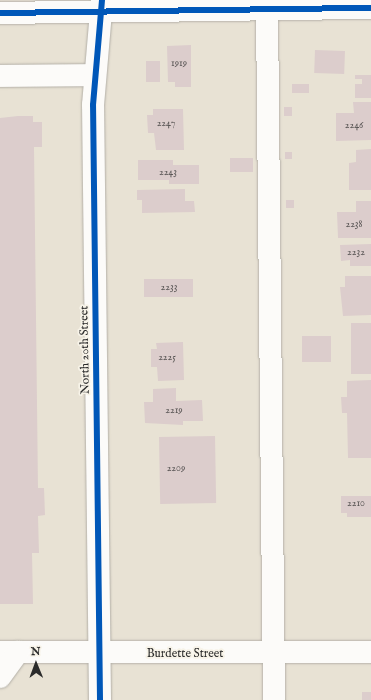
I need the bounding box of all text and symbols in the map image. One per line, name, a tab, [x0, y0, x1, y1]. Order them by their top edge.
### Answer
house number: 1919	[171, 58, 187, 70]
house number: 2247	[157, 118, 175, 130]
house number: 2246	[345, 120, 363, 132]
house number: 2243	[159, 167, 177, 179]
house number: 2238	[345, 219, 363, 231]
house number: 2232	[347, 247, 365, 259]
house number: 2233	[161, 282, 177, 294]
street label: North 20th Street	[77, 306, 93, 394]
house number: 2225	[158, 352, 176, 364]
house number: 2219	[165, 405, 183, 417]
house number: 2209	[167, 463, 185, 475]
house number: 2210	[347, 498, 365, 510]
north arrow	[16, 644, 56, 684]
text: N	[31, 645, 41, 659]
street label: Burdette Street	[147, 647, 223, 661]

